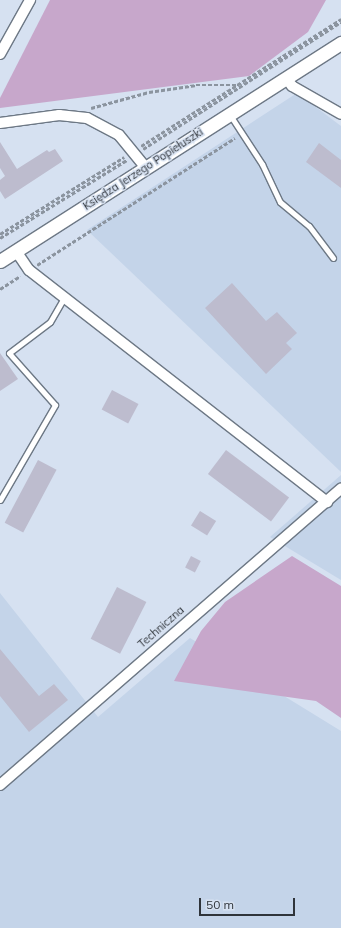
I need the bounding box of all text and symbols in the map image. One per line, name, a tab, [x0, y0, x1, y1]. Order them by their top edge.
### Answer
street label: Księdza Jerzego Popiełuszki	[81, 125, 205, 213]
street label: Techniczna	[135, 603, 187, 651]
scale bar	[201, 890, 297, 916]
text: 50 m	[206, 897, 234, 912]

